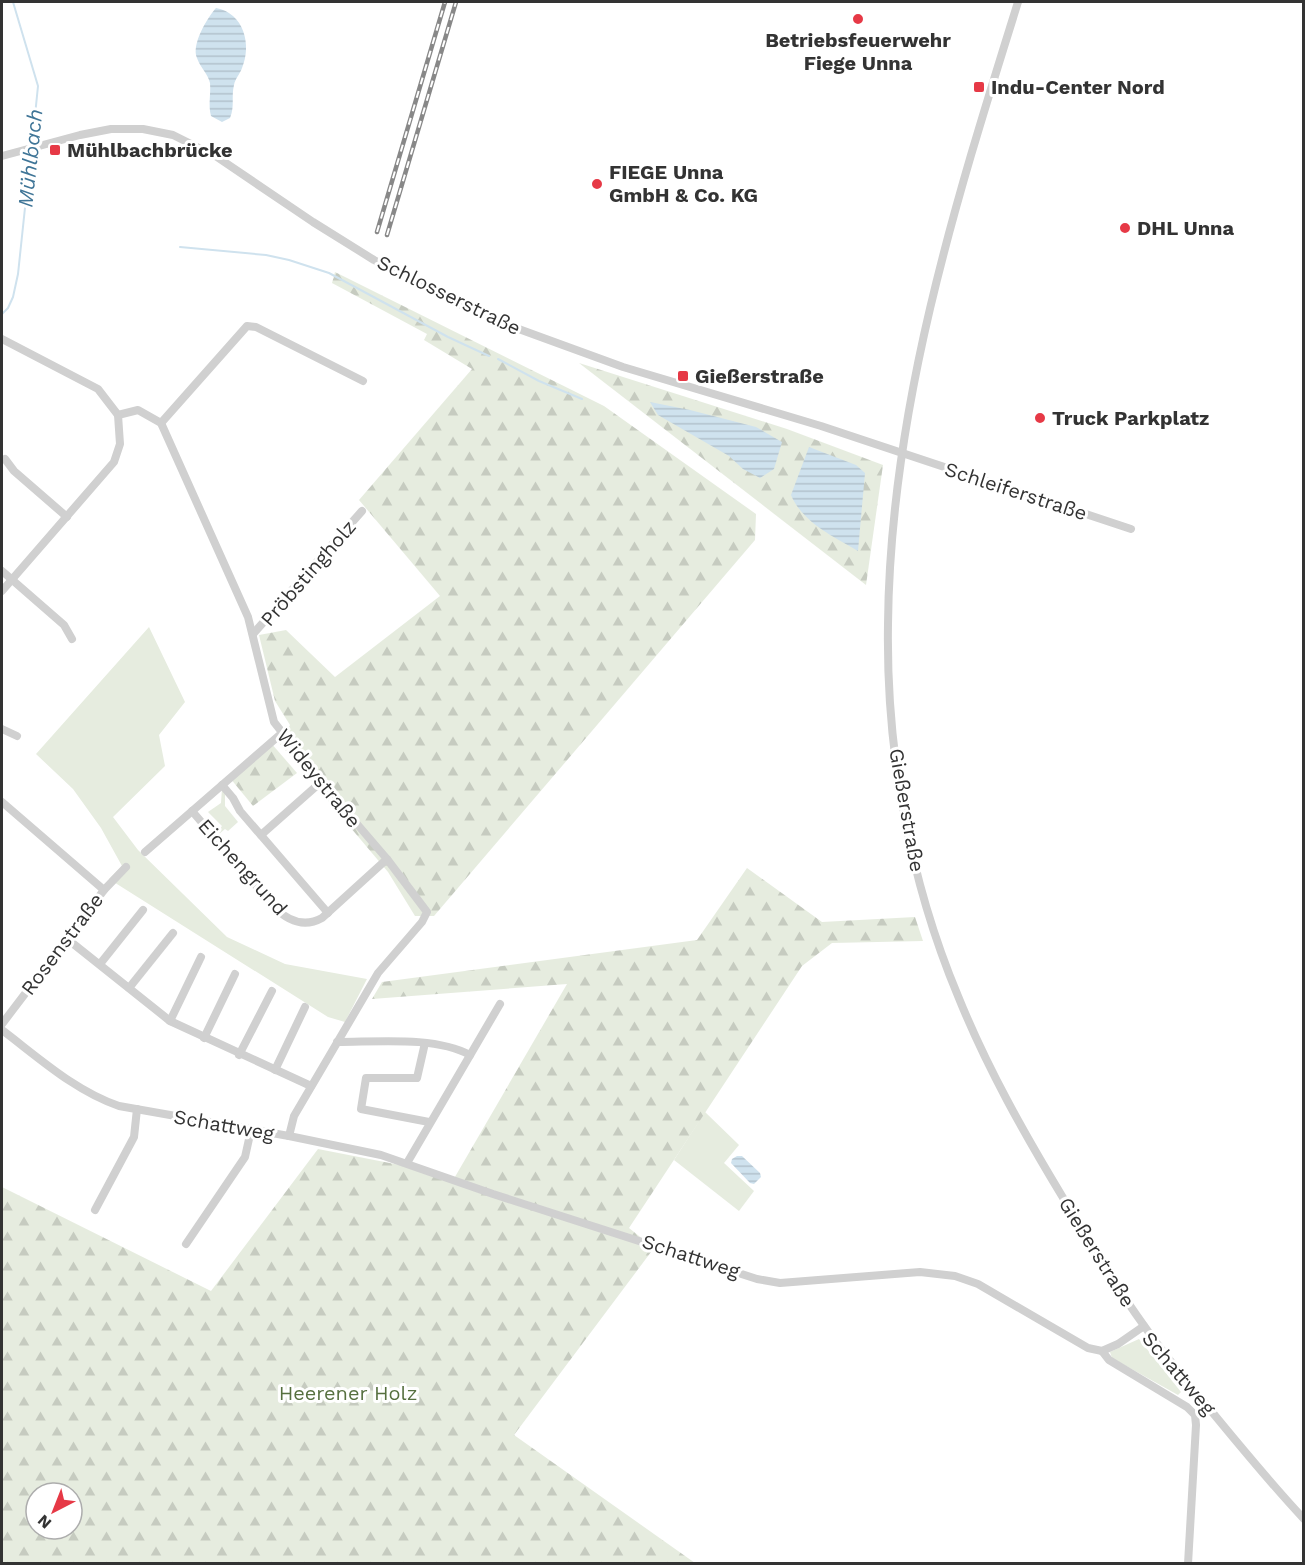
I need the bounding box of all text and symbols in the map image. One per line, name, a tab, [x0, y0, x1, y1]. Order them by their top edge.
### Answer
marker: Betriebsfeuerwehr Fiege Unna	[851, 12, 865, 26]
place label: Betriebsfeuerwehr Fiege Unna	[765, 28, 951, 75]
place label: Indu-Center Nord	[991, 75, 1165, 99]
marker: Indu-Center Nord	[972, 80, 986, 94]
water label: Mühlbach	[12, 108, 48, 208]
place label: Mühlbachbrücke	[67, 138, 233, 162]
marker: Mühlbachbrücke	[48, 143, 62, 157]
place label: FIEGE Unna GmbH & Co. KG	[609, 160, 758, 207]
marker: FIEGE Unna GmbH & Co. KG	[590, 177, 604, 191]
place label: DHL Unna	[1137, 216, 1234, 240]
marker: DHL Unna	[1118, 221, 1132, 235]
street label: Schlosserstraße	[373, 250, 525, 340]
place label: Gießerstraße	[695, 364, 824, 388]
marker: Gießerstraße	[676, 369, 690, 383]
place label: Truck Parkplatz	[1052, 406, 1209, 430]
marker: Truck Parkplatz	[1033, 411, 1047, 425]
street label: Schleiferstraße	[942, 457, 1090, 525]
street label: Pröbstingholz	[255, 515, 361, 631]
street label: Wideystraße	[272, 724, 366, 832]
street label: Gießerstraße	[884, 746, 930, 874]
street label: Eichengrund	[193, 814, 293, 920]
street label: Rosenstraße	[16, 888, 108, 1000]
street label: Schattweg	[172, 1104, 276, 1146]
street label: Gießerstraße	[1054, 1193, 1140, 1311]
street label: Schattweg	[639, 1229, 743, 1283]
street label: Schattweg	[1137, 1326, 1221, 1420]
park label: Heerener Holz	[279, 1381, 417, 1405]
north arrow	[24, 1481, 84, 1541]
text: N	[34, 1511, 55, 1533]

